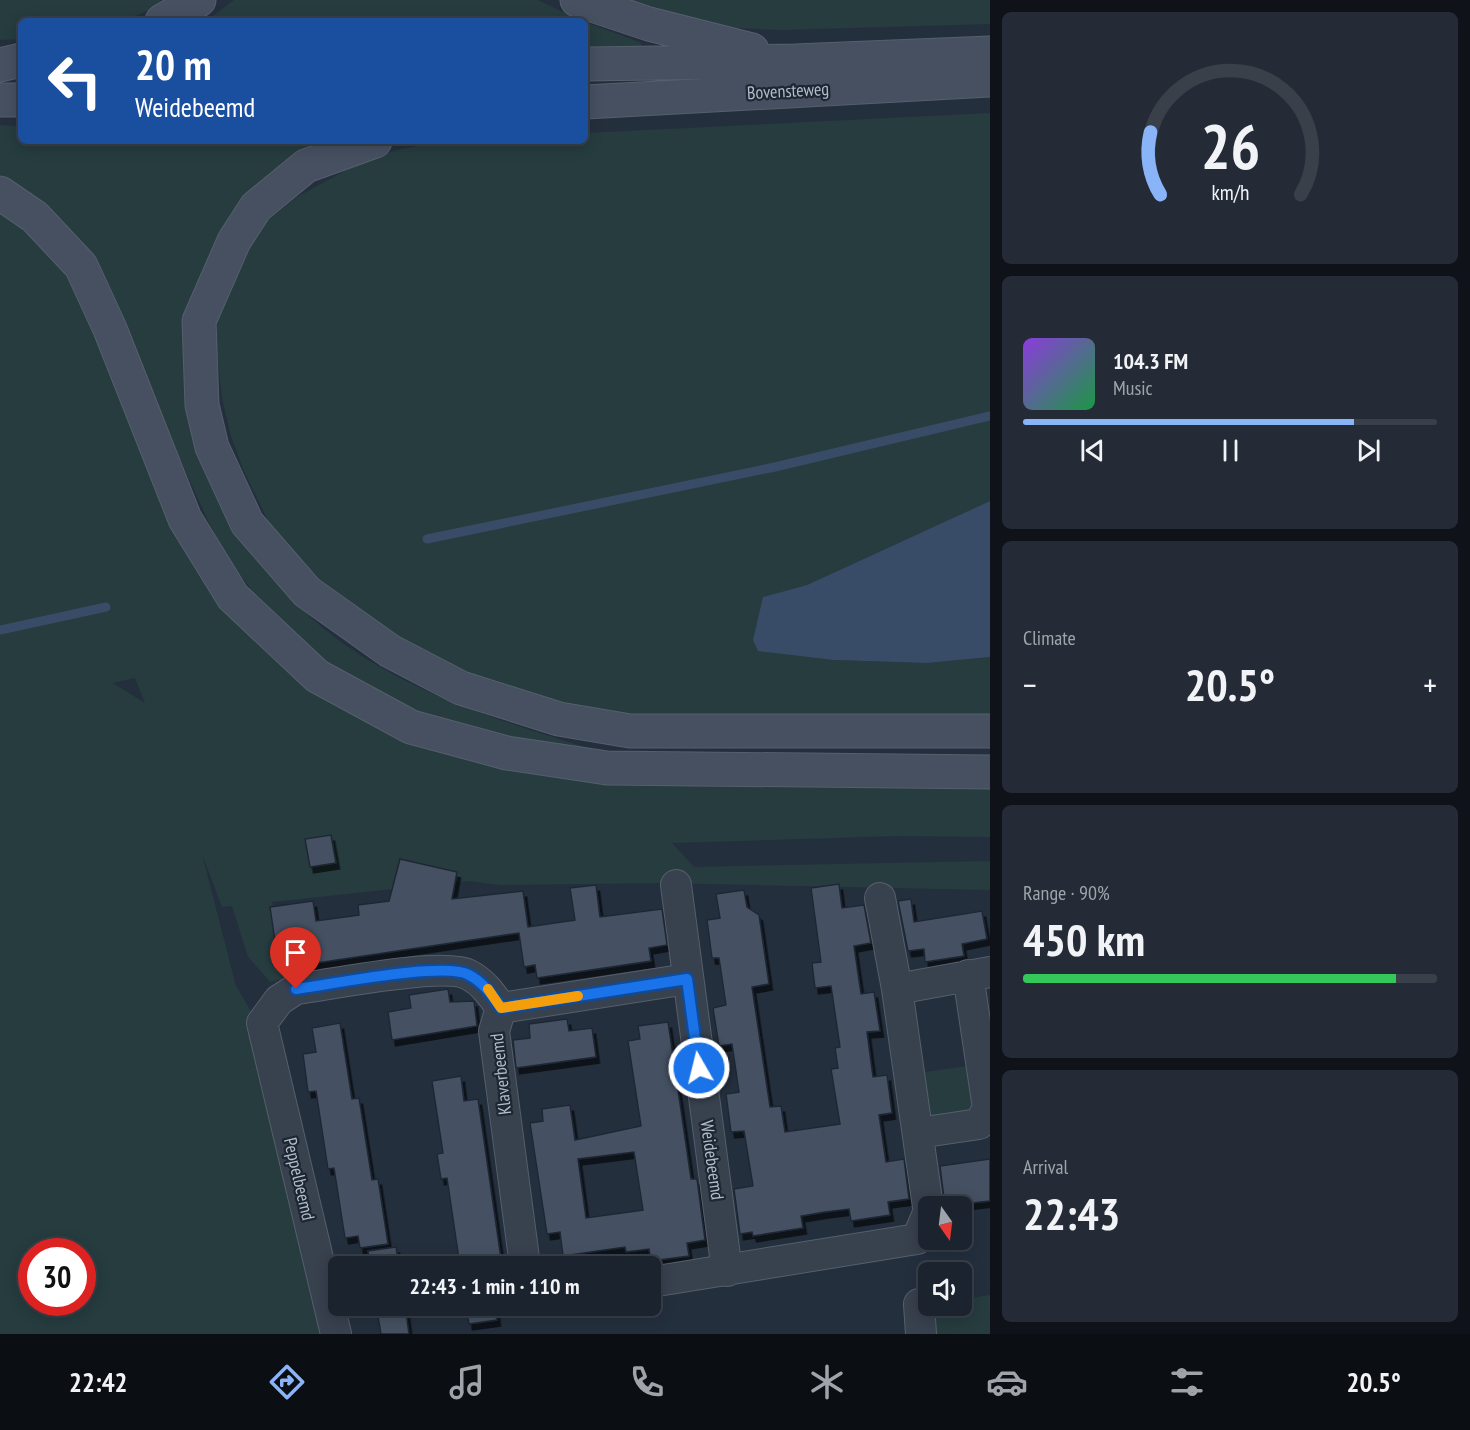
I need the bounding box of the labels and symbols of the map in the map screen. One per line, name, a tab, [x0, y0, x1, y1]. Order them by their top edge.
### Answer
street label: Bovensteweg	[746, 77, 830, 104]
pin	[270, 927, 321, 989]
street label: Klaverbeemd	[485, 1032, 516, 1116]
position arrow	[667, 1036, 731, 1100]
street label: Weidebeemd	[696, 1119, 729, 1201]
street label: Peppelbeemd	[279, 1135, 320, 1223]
north arrow	[918, 1196, 972, 1250]
speed limit sign: 30	[18, 1238, 96, 1316]

